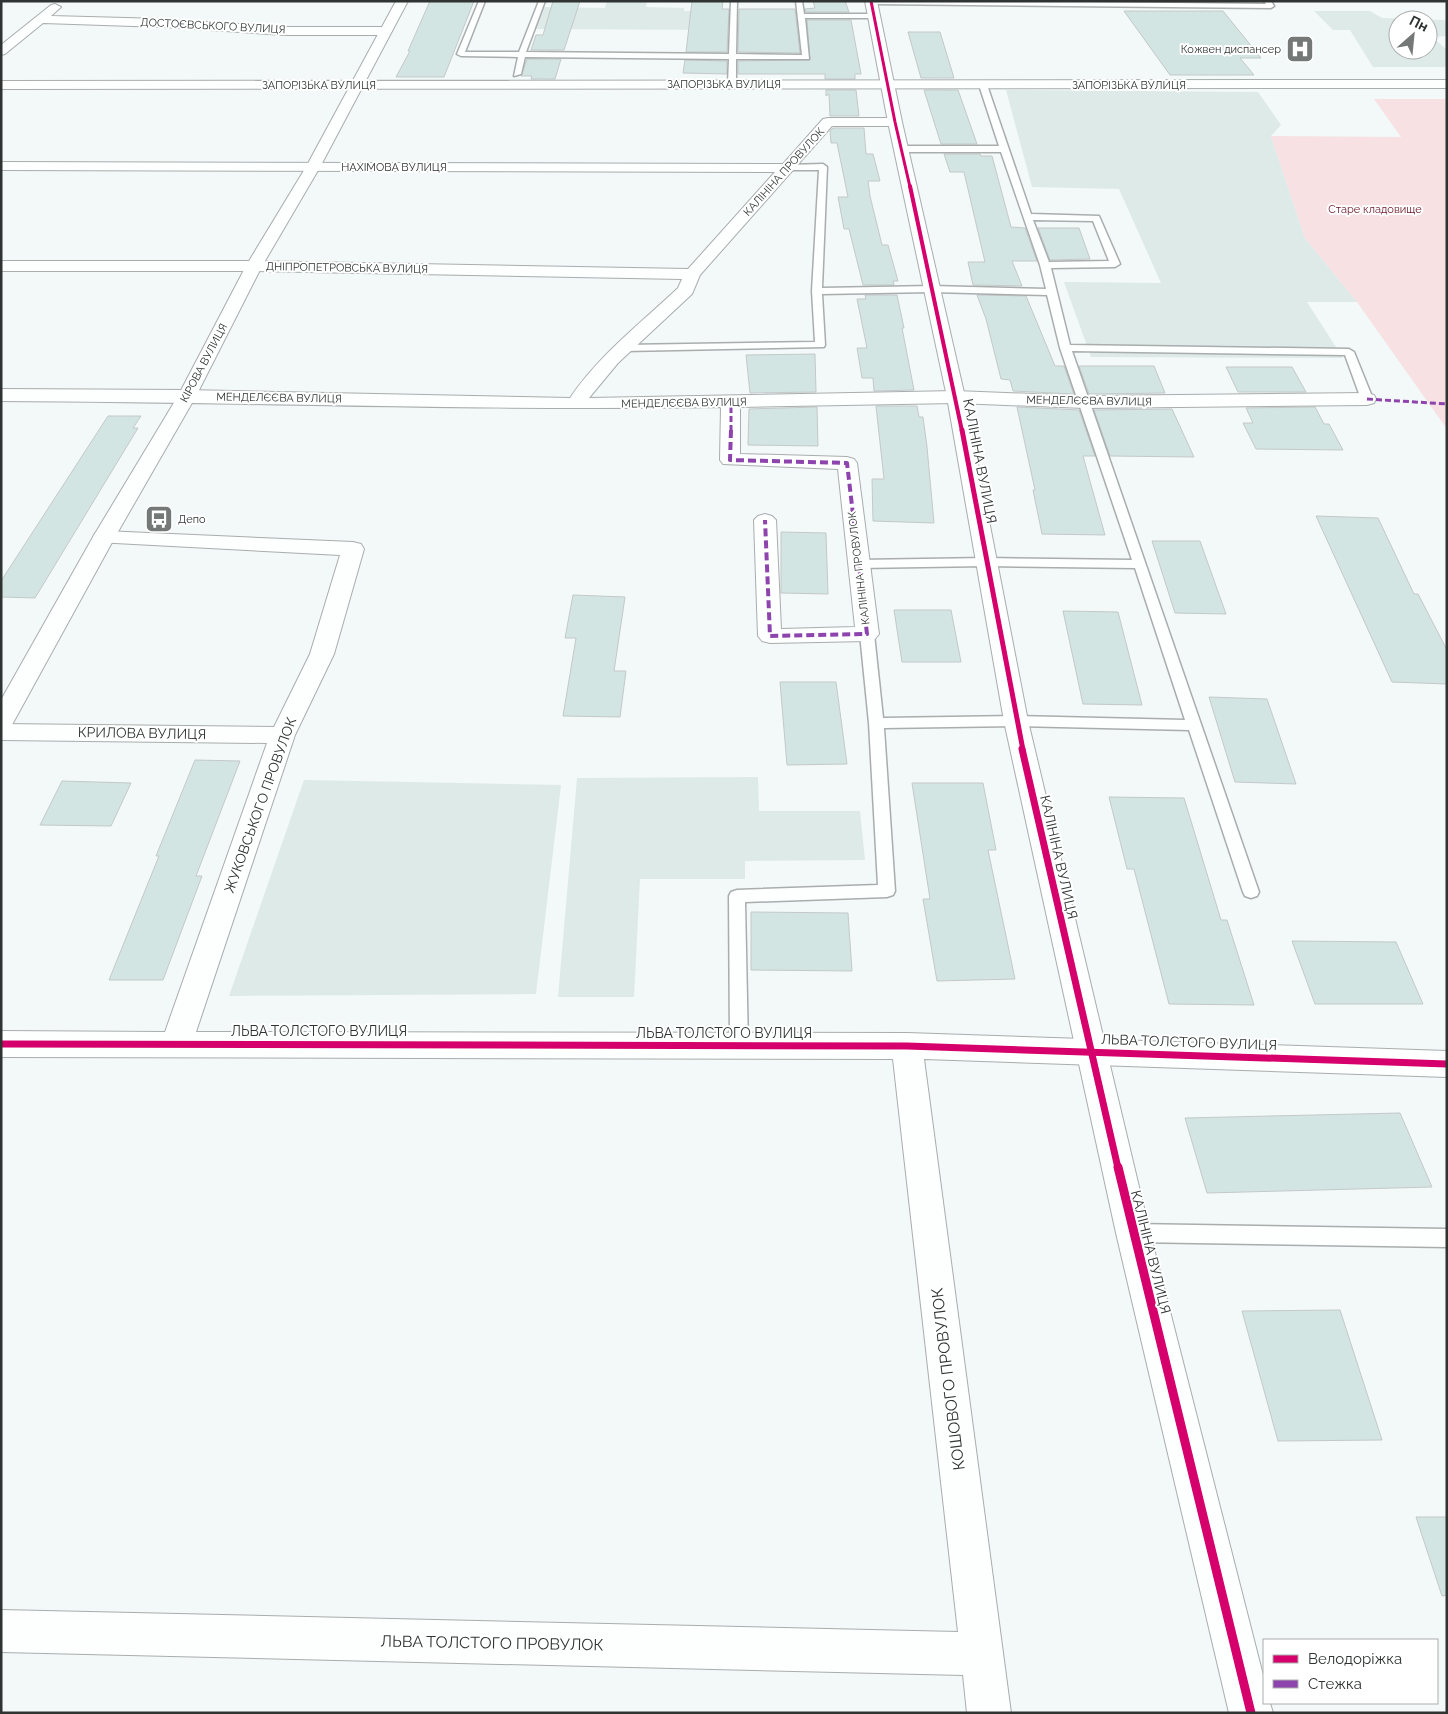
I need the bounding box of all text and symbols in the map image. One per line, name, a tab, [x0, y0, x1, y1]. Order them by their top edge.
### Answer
north arrow	[1388, 10, 1438, 60]
text: Пн	[1407, 12, 1431, 35]
street label: ДОСТОЄВСЬКОГО ВУЛИЦЯ	[140, 16, 286, 36]
hospital icon: Кожвен диспансер	[1285, 34, 1315, 64]
place label: Кожвен диспансер	[1181, 43, 1281, 56]
street label: ЗАПОРІЗЬКА ВУЛИЦЯ	[667, 78, 781, 91]
street label: ЗАПОРІЗЬКА ВУЛИЦЯ	[262, 79, 376, 92]
street label: ЗАПОРІЗЬКА ВУЛИЦЯ	[1072, 79, 1186, 92]
street label: КАЛІНІНА ПРОВУЛОК	[741, 125, 827, 219]
street label: НАХІМОВА ВУЛИЦЯ	[341, 161, 447, 174]
park label: Старе кладовище	[1328, 203, 1422, 216]
street label: ДНІПРОПЕТРОВСЬКА ВУЛИЦЯ	[266, 260, 428, 276]
street label: КІРОВА ВУЛИЦЯ	[178, 321, 230, 405]
street label: МЕНДЕЛЄЄВА ВУЛИЦЯ	[216, 390, 342, 406]
street label: МЕНДЕЛЄЄВА ВУЛИЦЯ	[1026, 393, 1152, 409]
street label: МЕНДЕЛЄЄВА ВУЛИЦЯ	[621, 395, 747, 411]
street label: КАЛІНІНА ВУЛИЦЯ	[960, 397, 1000, 525]
bus stop icon: Депо	[144, 504, 174, 534]
street label: КАЛІНІНА ПРОВУЛОК	[846, 510, 872, 626]
place label: Депо	[178, 513, 206, 526]
street label: ЖУКОВСЬКОГО ПРОВУЛОК	[221, 715, 299, 895]
street label: КРИЛОВА ВУЛИЦЯ	[78, 724, 206, 742]
street label: КАЛІНІНА ВУЛИЦЯ	[1037, 793, 1081, 921]
street label: ЛЬВА ТОЛСТОГО ВУЛИЦЯ	[231, 1023, 407, 1039]
street label: ЛЬВА ТОЛСТОГО ВУЛИЦЯ	[636, 1025, 812, 1041]
street label: ЛЬВА ТОЛСТОГО ВУЛИЦЯ	[1101, 1031, 1277, 1053]
street label: КАЛІНІНА ВУЛИЦЯ	[1128, 1189, 1174, 1315]
street label: КОШОВОГО ПРОВУЛОК	[927, 1287, 969, 1471]
street label: ЛЬВА ТОЛСТОГО ПРОВУЛОК	[380, 1632, 604, 1654]
legend	[1263, 1639, 1438, 1704]
text: Велодоріжка	[1308, 1650, 1402, 1668]
text: Стежка	[1308, 1675, 1362, 1693]

